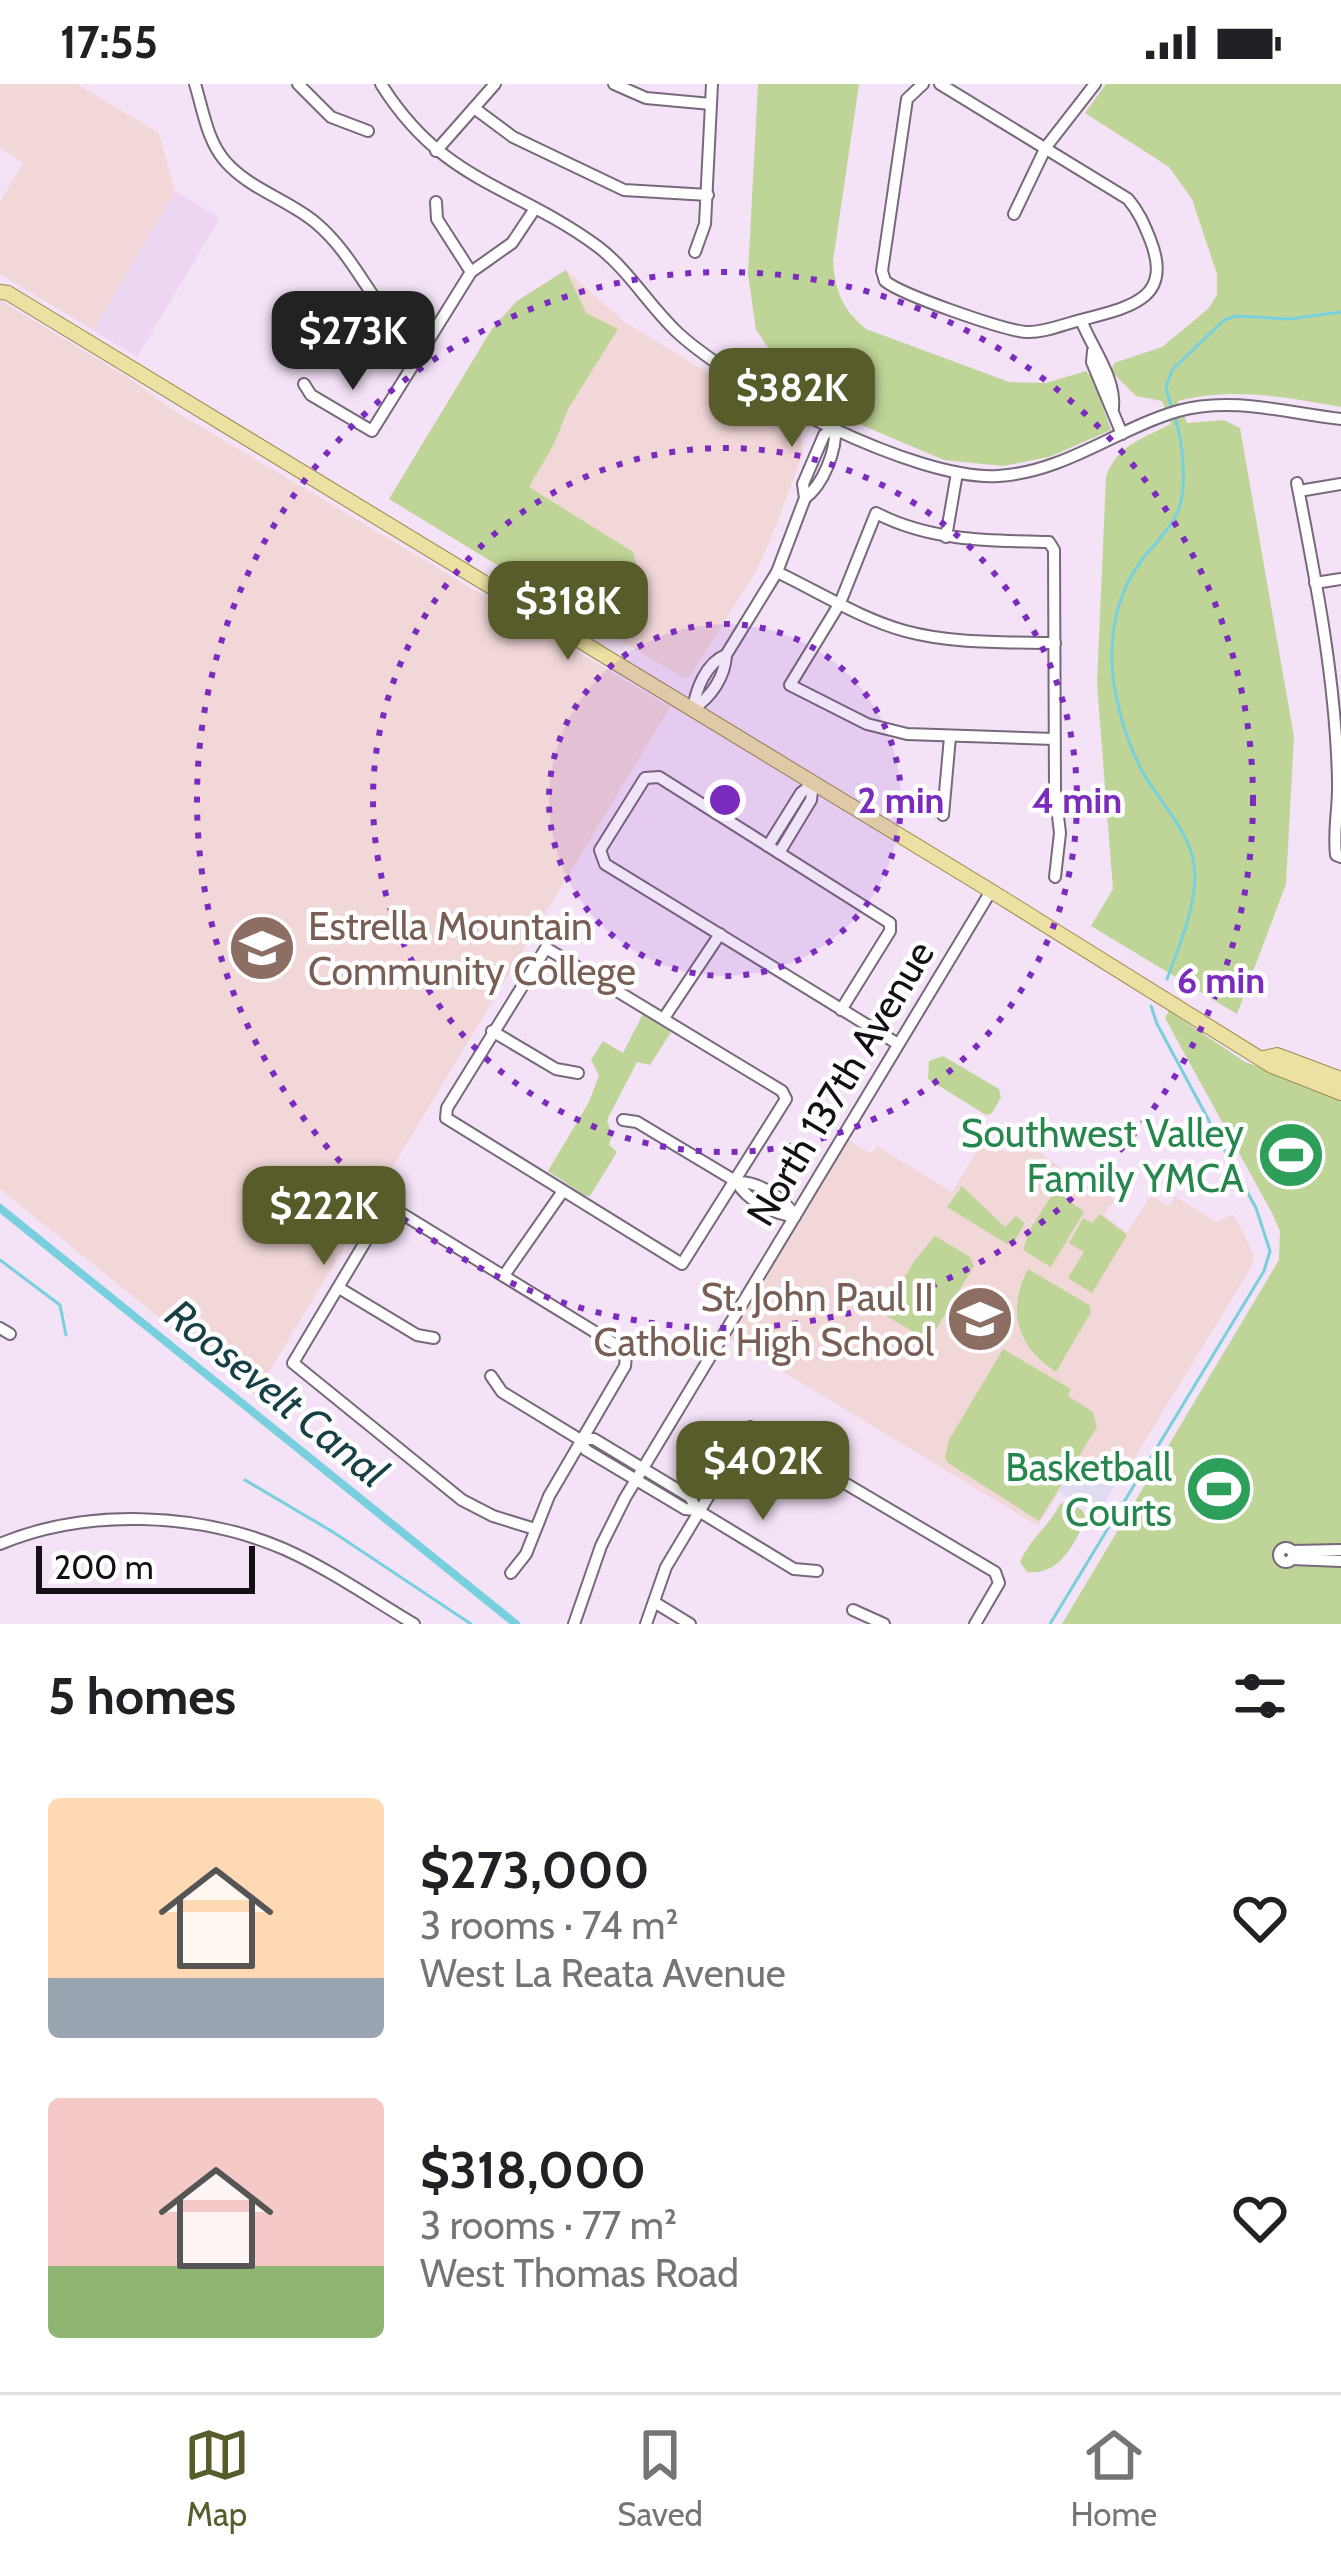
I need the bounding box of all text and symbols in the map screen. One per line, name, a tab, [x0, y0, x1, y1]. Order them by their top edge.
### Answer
text: 17:55	[60, 15, 158, 69]
pin: $273K	[269, 291, 437, 393]
text: $273K	[299, 306, 407, 354]
pin: $382K	[708, 348, 876, 450]
text: $382K	[736, 363, 848, 411]
pin: $318K	[484, 561, 652, 663]
text: $318K	[515, 576, 621, 624]
text: 2 min	[858, 778, 944, 822]
text: 4 min	[1032, 778, 1122, 822]
centre of rings	[704, 779, 746, 821]
place label: Estrella Mountain Community College	[308, 902, 636, 995]
school or university icon: Estrella Mountain Community College	[227, 913, 297, 983]
street label: North 137th Avenue	[736, 932, 944, 1234]
text: 6 min	[1177, 958, 1265, 1002]
place label: Southwest Valley Family YMCA	[961, 1109, 1244, 1202]
sports icon: Southwest Valley Family YMCA	[1256, 1120, 1326, 1190]
pin: $222K	[240, 1166, 408, 1268]
text: $222K	[270, 1181, 378, 1229]
place label: St. John Paul II Catholic High School	[593, 1273, 934, 1366]
school or university icon: St. John Paul II Catholic High School	[945, 1284, 1015, 1354]
water label: Roosevelt Canal	[155, 1288, 399, 1498]
pin: $402K	[679, 1421, 847, 1523]
text: $402K	[703, 1436, 823, 1484]
place label: Basketball Courts	[1005, 1443, 1172, 1536]
sports icon: Basketball Courts	[1184, 1454, 1254, 1524]
scale bar	[36, 1540, 255, 1593]
text: 200 m	[54, 1547, 154, 1587]
icon: filters	[1227, 1663, 1293, 1729]
text: 5 homes	[48, 1665, 236, 1727]
text: $273,000	[420, 1839, 649, 1901]
icon: home	[144, 1846, 288, 1990]
icon: heart	[1227, 1885, 1293, 1951]
text: 3 rooms · 74 m²	[420, 1901, 679, 1949]
text: West La Reata Avenue	[420, 1949, 786, 1997]
text: $318,000	[420, 2139, 646, 2201]
icon: home	[144, 2146, 288, 2290]
icon: heart	[1227, 2185, 1293, 2251]
text: 3 rooms · 77 m²	[420, 2201, 677, 2249]
text: West Thomas Road	[420, 2249, 739, 2297]
tab: Map	[184, 2422, 250, 2534]
tab: Saved	[617, 2422, 703, 2534]
tab: Home	[1070, 2422, 1157, 2534]

